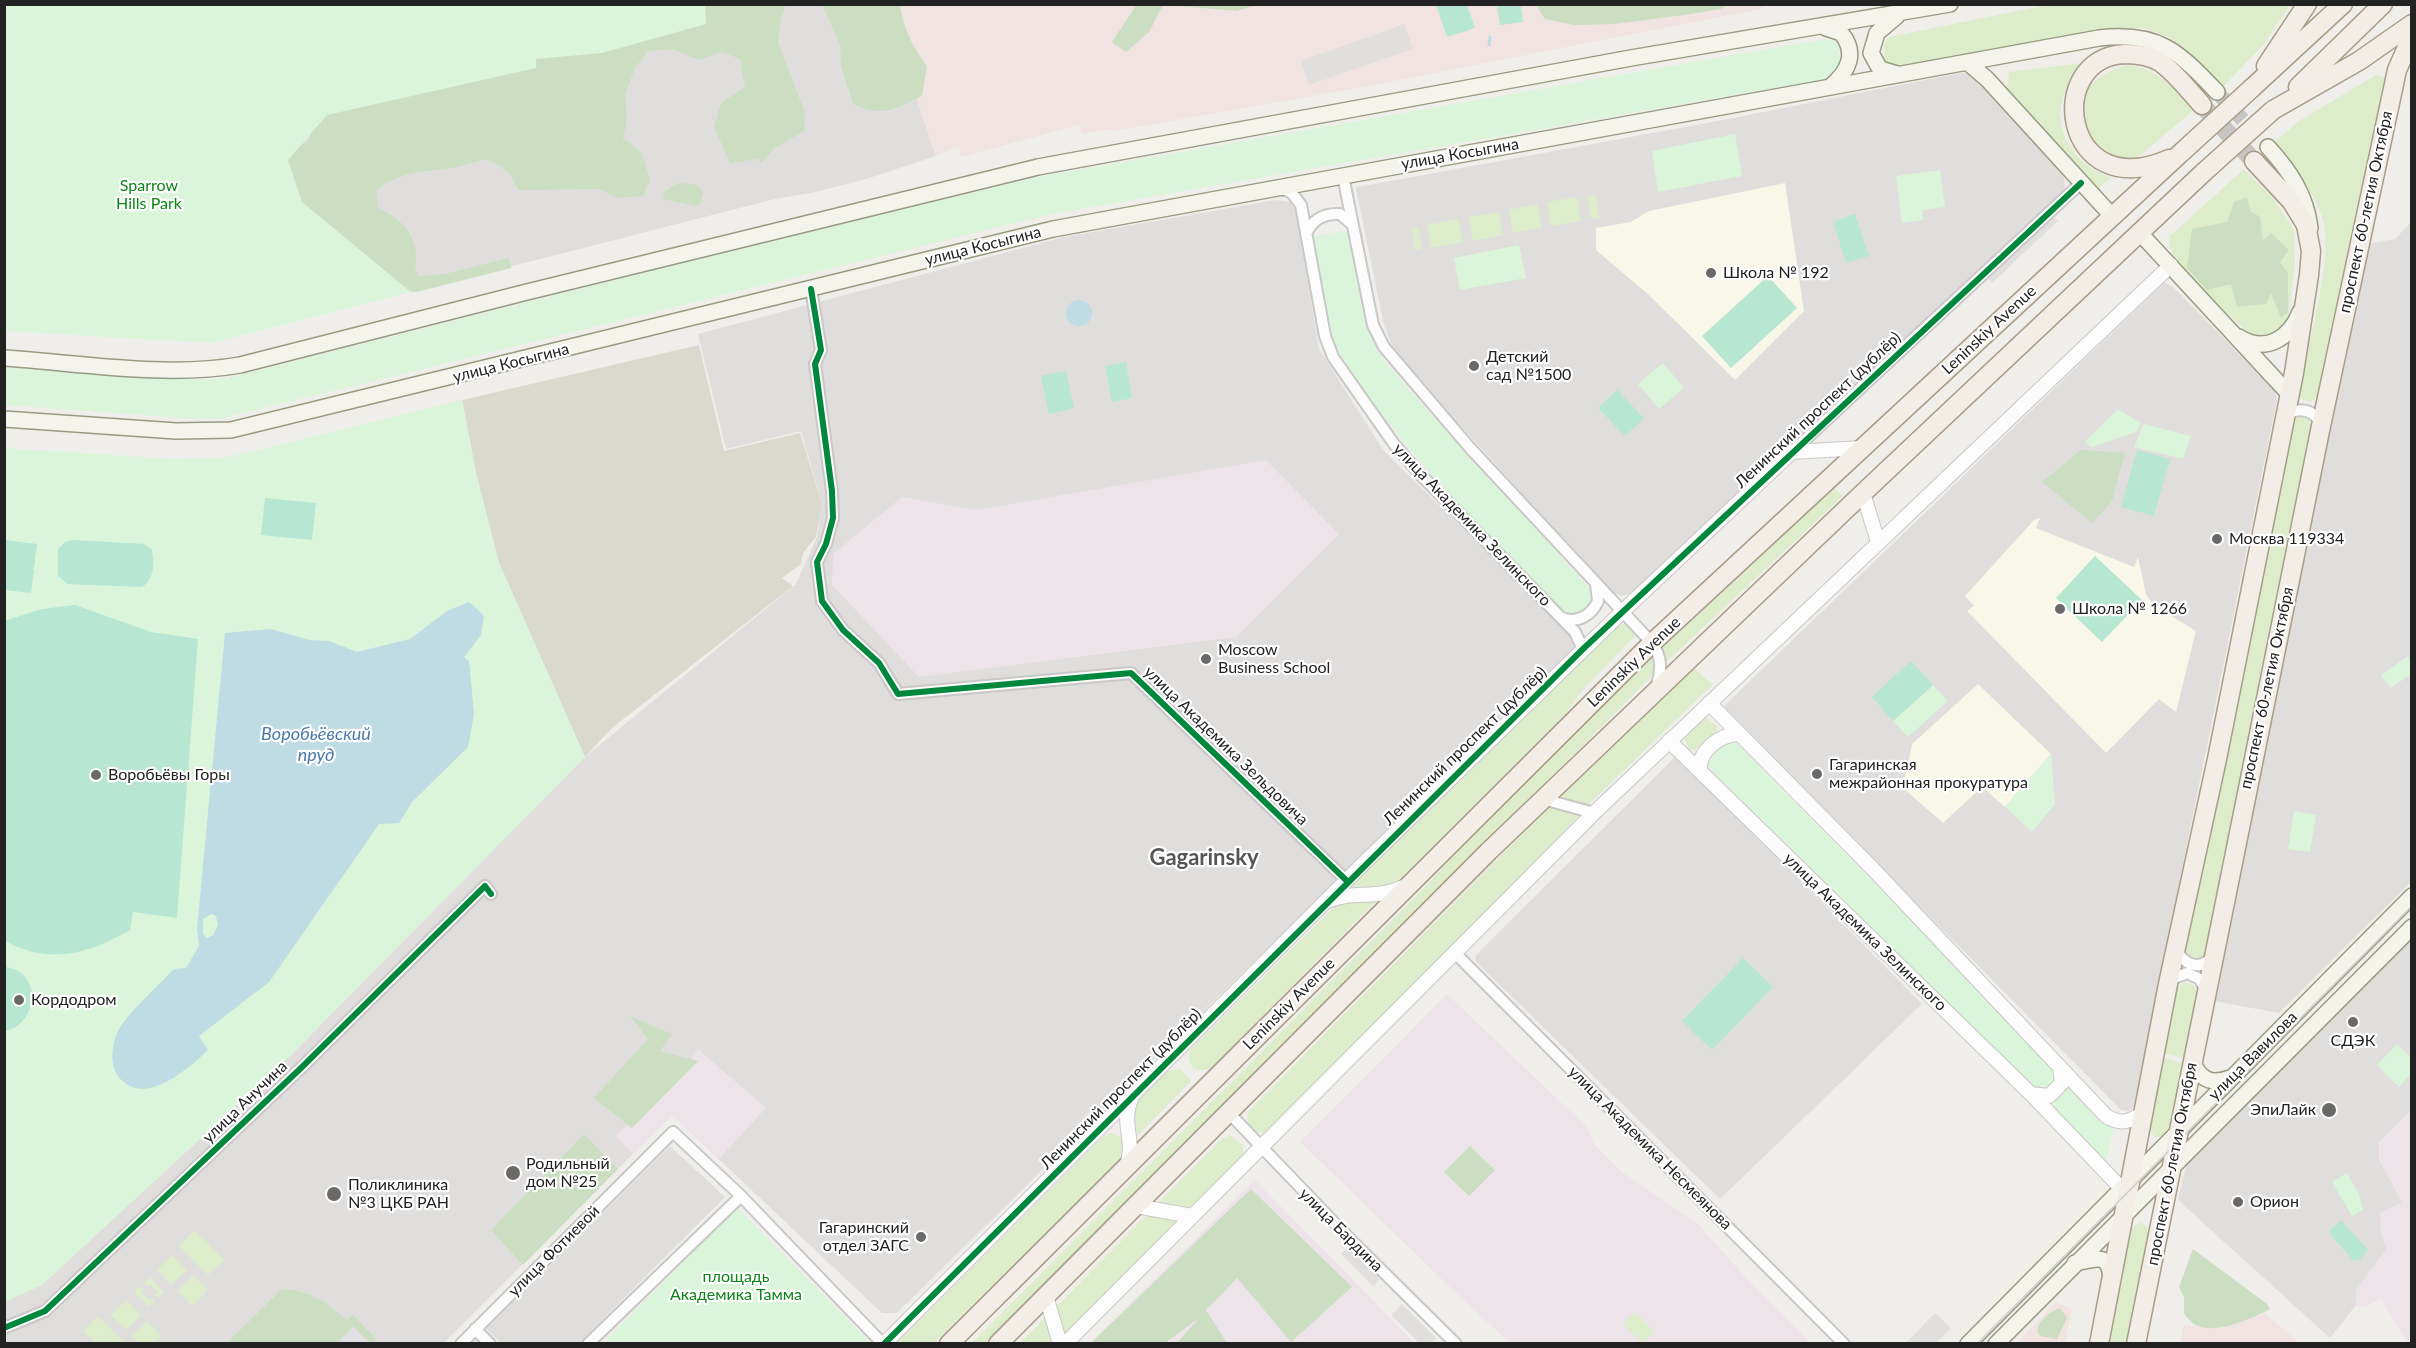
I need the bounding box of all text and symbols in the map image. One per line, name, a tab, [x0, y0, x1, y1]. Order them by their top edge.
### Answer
street label: проспект 60-летия Октября	[2335, 109, 2397, 315]
street label: улица Косыгина	[1400, 134, 1520, 174]
park label: Sparrow Hills Park	[116, 176, 182, 214]
street label: улица Косыгина	[923, 222, 1043, 270]
place label: Школа № 192	[1723, 263, 1829, 283]
marker: Школа № 192	[1704, 266, 1718, 280]
street label: Leninskiy Avenue	[1938, 281, 2040, 379]
street label: Ленинский проспект (дублёр)	[1731, 328, 1905, 492]
street label: улица Косыгина	[451, 339, 571, 387]
place label: Детский сад №1500	[1486, 347, 1571, 385]
marker: Детский сад №1500	[1467, 359, 1481, 373]
street label: улица Академика Зелинского	[1389, 440, 1555, 610]
place label: Москва 119334	[2229, 529, 2344, 549]
marker: Москва 119334	[2210, 532, 2224, 546]
street label: проспект 60-летия Октября	[2236, 585, 2298, 791]
place label: Школа № 1266	[2072, 599, 2187, 619]
marker: Школа № 1266	[2053, 602, 2067, 616]
street label: Leninskiy Avenue	[1583, 613, 1685, 711]
place label: Moscow Business School	[1218, 640, 1330, 678]
marker: Moscow Business School	[1199, 652, 1213, 666]
street label: улица Академика Зельдовича	[1140, 662, 1312, 830]
street label: Ленинский проспект (дублёр)	[1379, 663, 1551, 829]
water label: Воробьёвский пруд	[261, 723, 371, 766]
place label: Гагаринская межрайонная прокуратура	[1829, 755, 2028, 793]
place label: Воробьёвы Горы	[108, 765, 230, 785]
marker: Гагаринская межрайонная прокуратура	[1810, 767, 1824, 781]
marker: Воробьёвы Горы	[89, 768, 103, 782]
district label: Gagarinsky	[1149, 845, 1259, 871]
street label: улица Академика Зелинского	[1780, 849, 1950, 1015]
street label: Leninskiy Avenue	[1239, 954, 1339, 1054]
place label: Кордодром	[31, 990, 117, 1010]
marker: Кордодром	[12, 993, 26, 1007]
street label: Ленинский проспект (дублёр)	[1037, 1005, 1205, 1173]
street label: улица Вавилова	[2205, 1008, 2301, 1104]
marker: СДЭК	[2346, 1015, 2360, 1029]
place label: СДЭК	[2331, 1031, 2375, 1051]
street label: улица Анучина	[199, 1057, 291, 1147]
street label: проспект 60-летия Октября	[2143, 1061, 2201, 1267]
street label: улица Академика Несмеянова	[1564, 1062, 1736, 1234]
place label: ЭпиЛайк	[2250, 1100, 2316, 1120]
marker: ЭпиЛайк	[2320, 1101, 2338, 1119]
place label: Родильный дом №25	[526, 1154, 610, 1192]
marker: Родильный дом №25	[504, 1164, 522, 1182]
place label: Поликлиника №3 ЦКБ РАН	[348, 1175, 449, 1213]
street label: улица Бардина	[1295, 1184, 1387, 1276]
marker: Поликлиника №3 ЦКБ РАН	[325, 1185, 343, 1203]
place label: Орион	[2250, 1192, 2299, 1212]
marker: Орион	[2231, 1195, 2245, 1209]
street label: улица Фотиевой	[504, 1201, 604, 1301]
place label: Гагаринский отдел ЗАГС	[819, 1218, 909, 1256]
marker: Гагаринский отдел ЗАГС	[914, 1230, 928, 1244]
park label: площадь Академика Тамма	[670, 1267, 802, 1305]

